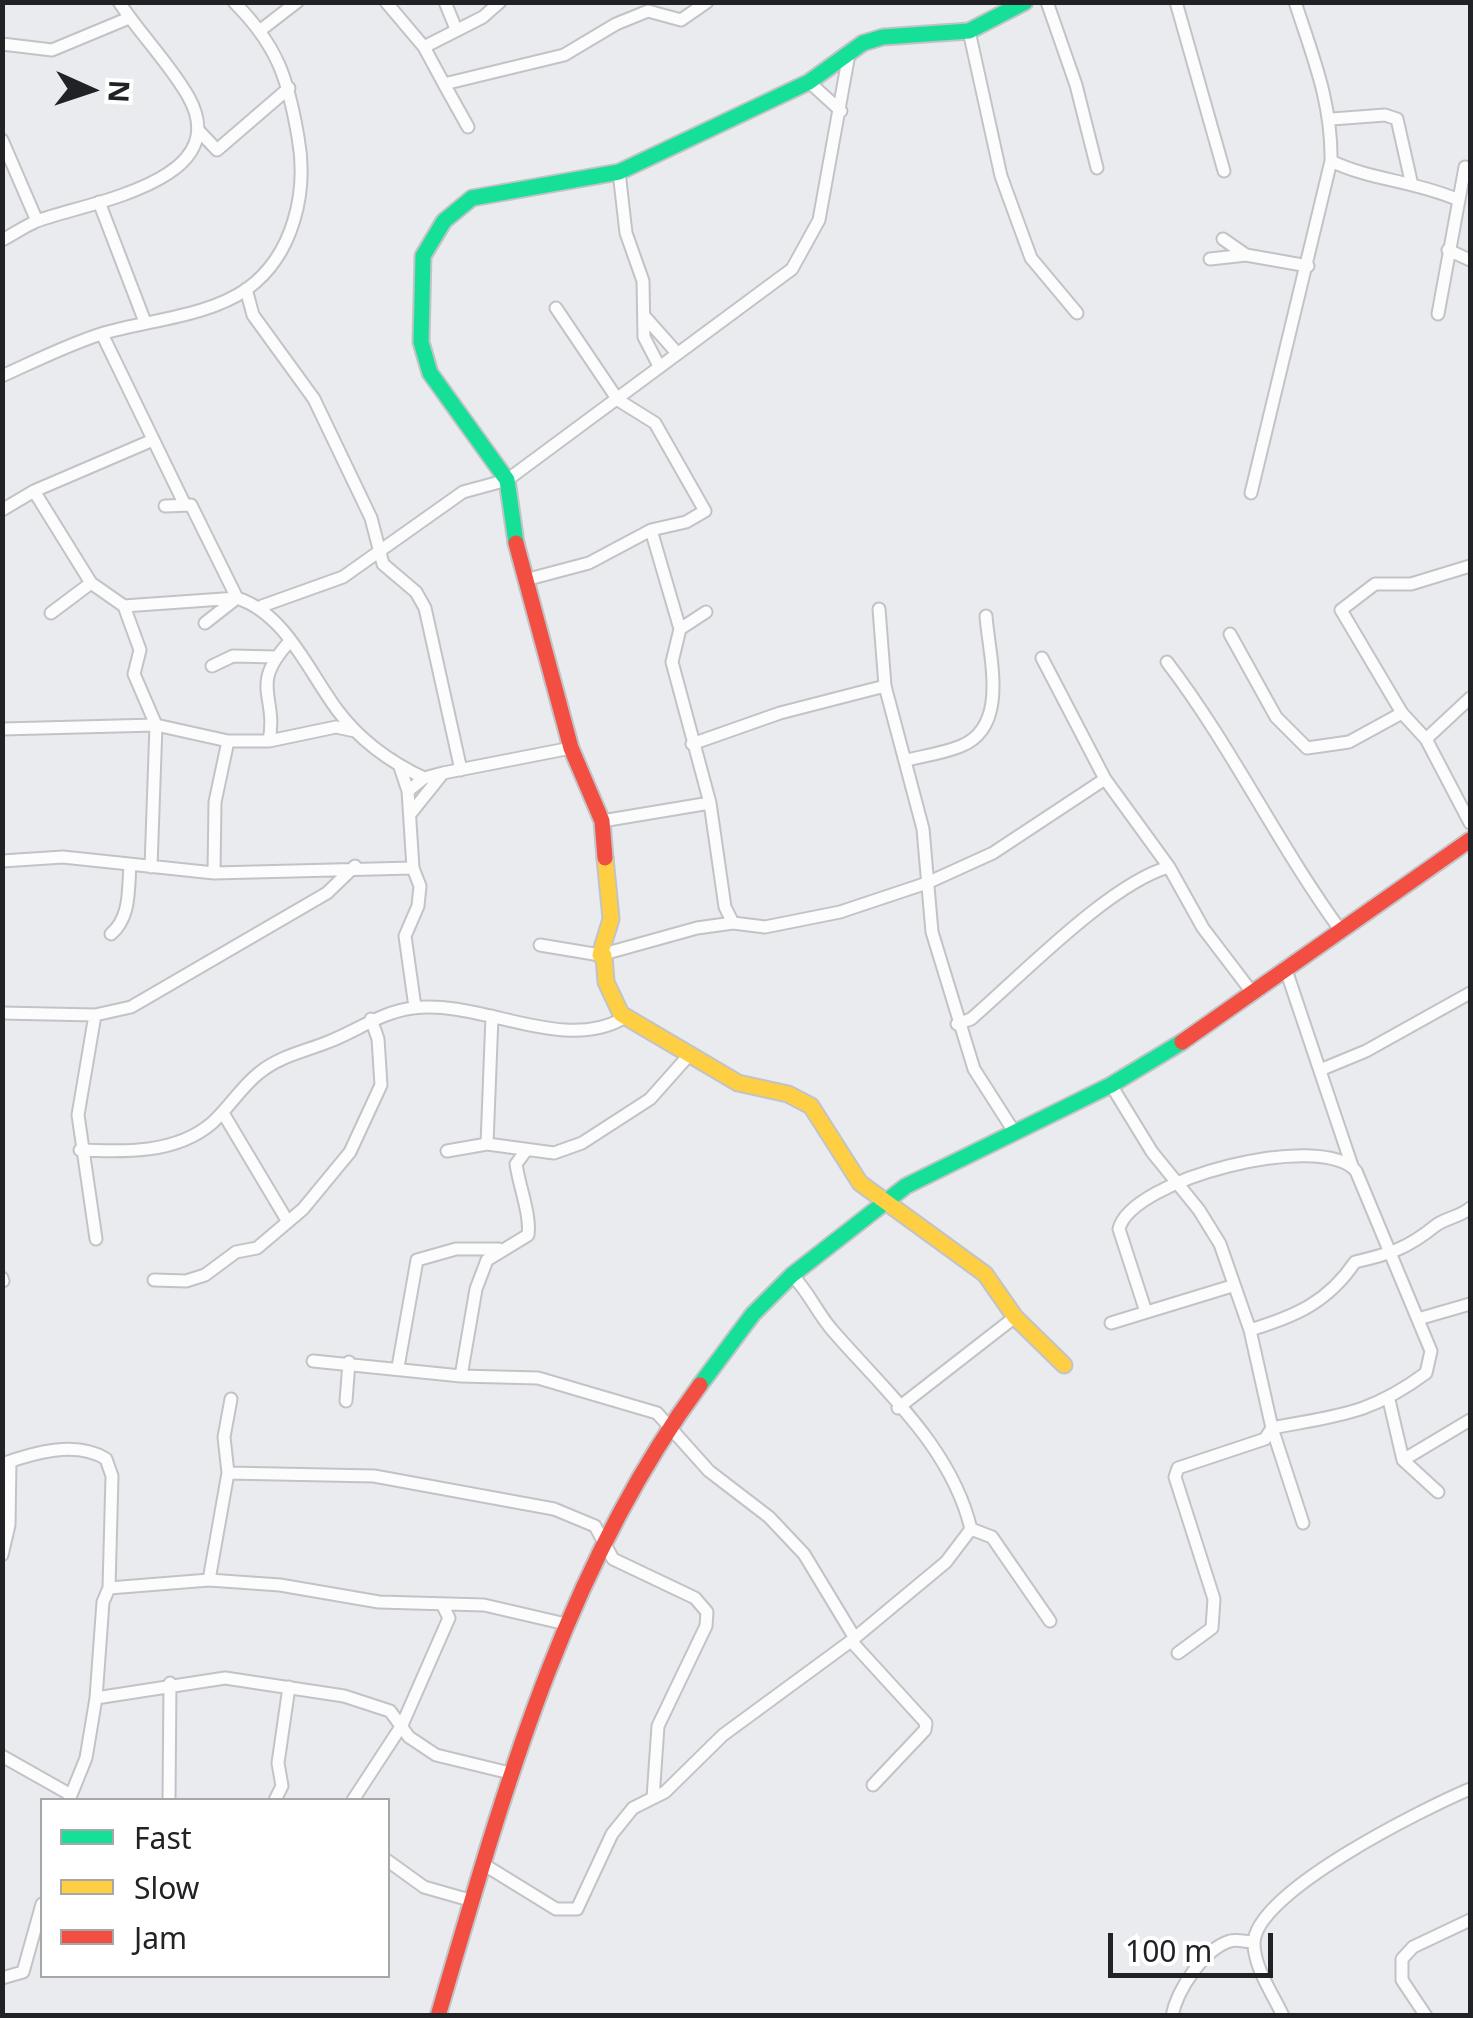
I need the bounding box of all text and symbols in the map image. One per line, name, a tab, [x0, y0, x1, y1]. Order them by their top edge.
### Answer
north arrow	[40, 40, 140, 140]
text: N	[100, 79, 140, 104]
legend	[40, 1798, 390, 1978]
text: Fast	[134, 1817, 192, 1858]
text: Slow	[134, 1867, 199, 1908]
scale bar	[1113, 1913, 1278, 1975]
text: Jam	[134, 1917, 187, 1958]
text: 100 m	[1125, 1930, 1212, 1971]

